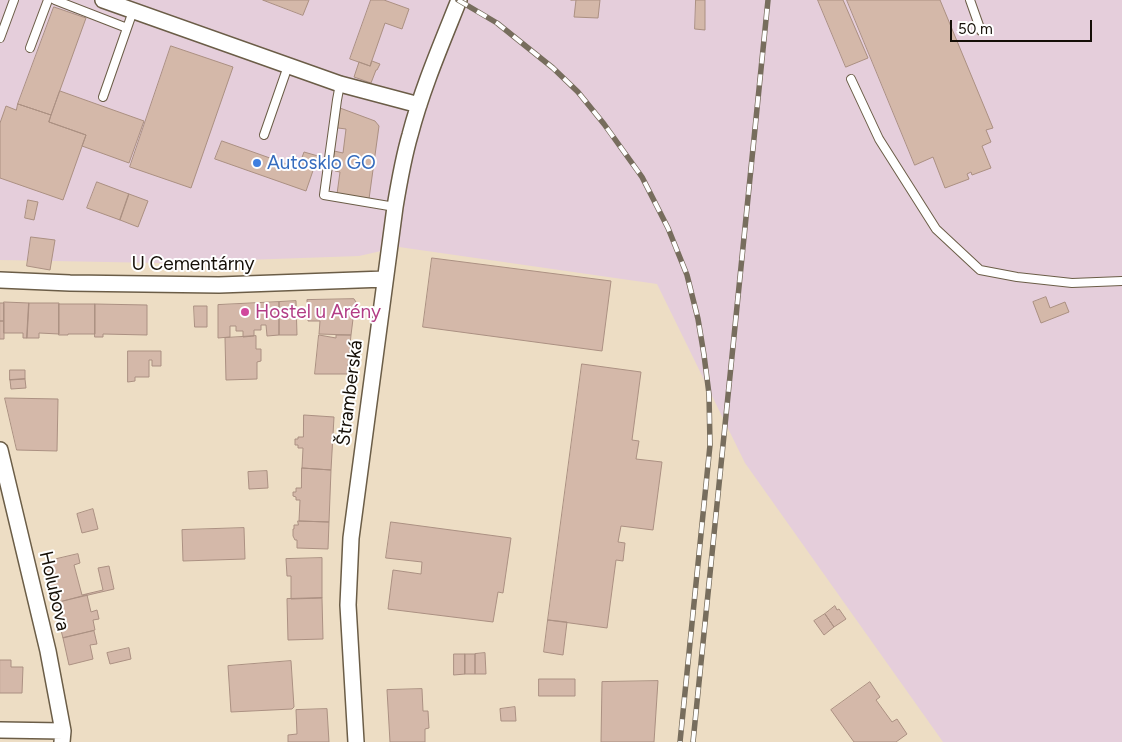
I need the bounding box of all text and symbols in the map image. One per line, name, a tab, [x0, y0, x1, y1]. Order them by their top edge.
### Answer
scale bar	[952, 10, 1094, 42]
text: 50 m	[958, 20, 993, 38]
place label: Autosklo GO	[267, 152, 376, 174]
marker: Autosklo GO	[251, 157, 263, 169]
street label: U Cementárny	[131, 253, 255, 275]
place label: Hostel u Arény	[255, 301, 381, 323]
marker: Hostel u Arény	[239, 306, 251, 318]
street label: Štramberská	[332, 339, 368, 447]
street label: Holubova	[34, 549, 74, 633]

